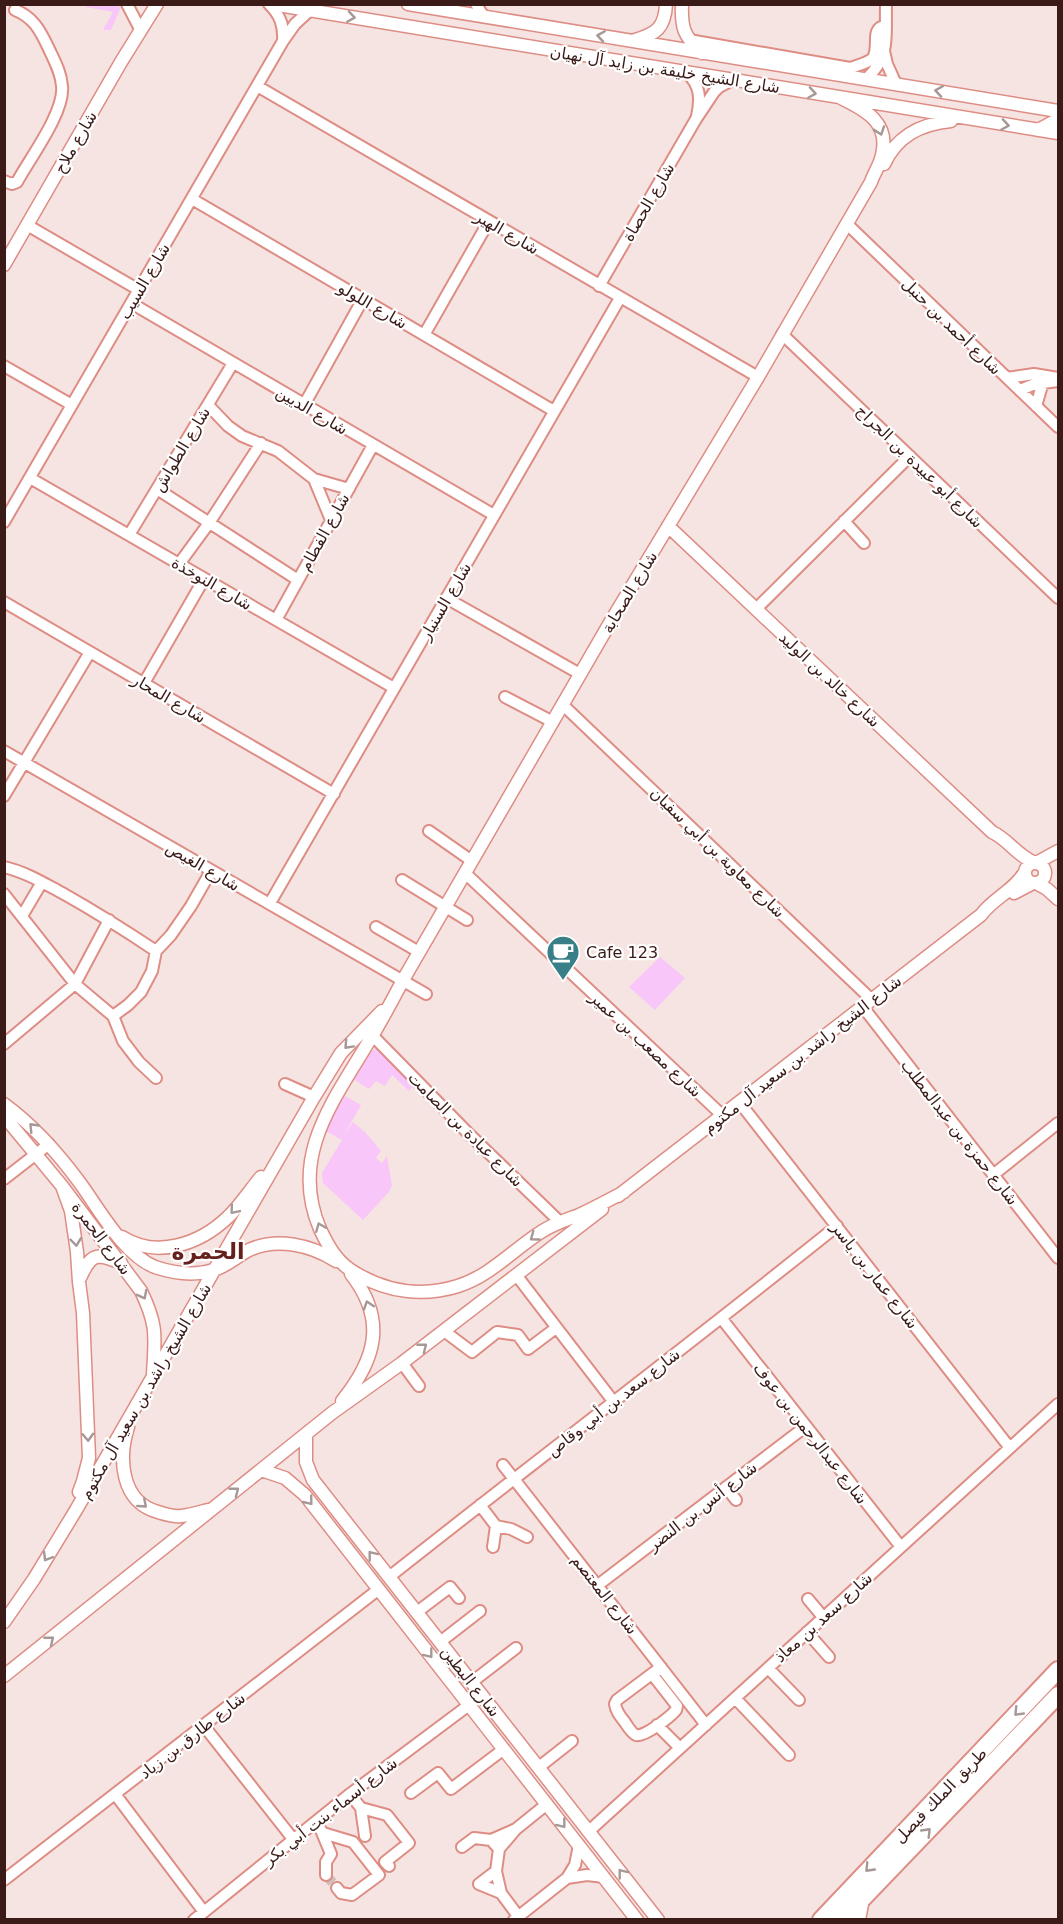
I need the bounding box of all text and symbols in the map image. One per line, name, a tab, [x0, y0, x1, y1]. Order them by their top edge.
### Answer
one-way arrow	[346, 11, 355, 23]
one-way arrow	[596, 31, 606, 43]
street label: شارع الشيخ خليفة بن زايد آل نهيان	[548, 42, 781, 98]
one-way arrow	[934, 86, 943, 98]
one-way arrow	[808, 87, 817, 99]
street label: شارع ملاح	[50, 108, 102, 177]
one-way arrow	[1000, 118, 1009, 130]
one-way arrow	[872, 126, 885, 136]
street label: شارع الحصاة	[618, 160, 679, 245]
street label: شارع الهير	[470, 206, 542, 259]
street label: شارع السيب	[115, 240, 175, 323]
street label: شارع أحمد بن حنبل	[897, 273, 1006, 379]
street label: شارع اللولو	[333, 278, 411, 334]
street label: شارع الديين	[272, 382, 351, 439]
street label: شارع أبو عبيدة بن الجراح	[852, 400, 988, 533]
street label: شارع الطواش	[149, 404, 215, 496]
street label: شارع الفطام	[295, 490, 354, 575]
street label: شارع الصحابة	[598, 548, 662, 637]
street label: شارع النوخذة	[168, 553, 255, 615]
street label: شارع السنيار	[415, 559, 476, 645]
street label: شارع خالد بن الوليد	[775, 628, 884, 732]
street label: شارع المحار	[127, 669, 209, 728]
street label: شارع معاوية بن أبي سفيان	[646, 782, 790, 922]
street label: شارع الغيص	[162, 838, 243, 896]
cafe icon: Cafe 123	[545, 934, 581, 981]
place label: Cafe 123	[586, 943, 658, 962]
street label: شارع الشيخ راشد بن سعيد آل مكتوم	[699, 971, 906, 1138]
street label: شارع مصعب بن عمير	[584, 987, 705, 1102]
one-way arrow	[344, 1039, 355, 1049]
street label: شارع حمزة بن عبدالمطلب	[896, 1056, 1022, 1209]
street label: شارع عبادة بن الصامت	[404, 1068, 527, 1191]
one-way arrow	[30, 1124, 41, 1135]
street label: شارع الحمرة	[67, 1198, 135, 1279]
one-way arrow	[230, 1203, 241, 1214]
street label: شارع عمار بن ياسر	[826, 1217, 922, 1333]
one-way arrow	[315, 1222, 327, 1233]
one-way arrow	[530, 1230, 541, 1241]
one-way arrow	[69, 1238, 82, 1247]
district label: الحمرة	[171, 1239, 245, 1265]
street label: شارع الشيخ راشد بن سعيد آل مكتوم	[76, 1280, 216, 1503]
one-way arrow	[136, 1289, 147, 1300]
one-way arrow	[363, 1300, 375, 1311]
one-way arrow	[416, 1344, 427, 1355]
street label: شارع سعد بن أبي وقاص	[542, 1344, 684, 1461]
street label: شارع عبدالرحمن بن عوف	[749, 1359, 872, 1508]
one-way arrow	[82, 1432, 95, 1441]
street label: شارع أنس بن النضر	[642, 1457, 761, 1556]
one-way arrow	[228, 1488, 239, 1499]
one-way arrow	[301, 1494, 312, 1505]
one-way arrow	[136, 1496, 147, 1507]
one-way arrow	[43, 1551, 55, 1561]
one-way arrow	[368, 1551, 379, 1562]
street label: شارع المعتصم	[567, 1551, 642, 1639]
street label: شارع سعد بن معاذ	[770, 1568, 877, 1667]
one-way arrow	[43, 1636, 54, 1647]
street label: شارع البطين	[436, 1642, 504, 1721]
one-way arrow	[422, 1647, 433, 1658]
street label: شارع طارق بن زياد	[135, 1688, 250, 1783]
one-way arrow	[1014, 1705, 1025, 1716]
street label: طريق الملك فيصل	[890, 1744, 991, 1848]
street label: شارع أسماء بنت أبي بكر	[258, 1752, 402, 1871]
one-way arrow	[555, 1817, 566, 1828]
one-way arrow	[920, 1829, 931, 1839]
one-way arrow	[866, 1861, 877, 1872]
one-way arrow	[619, 1869, 630, 1880]

